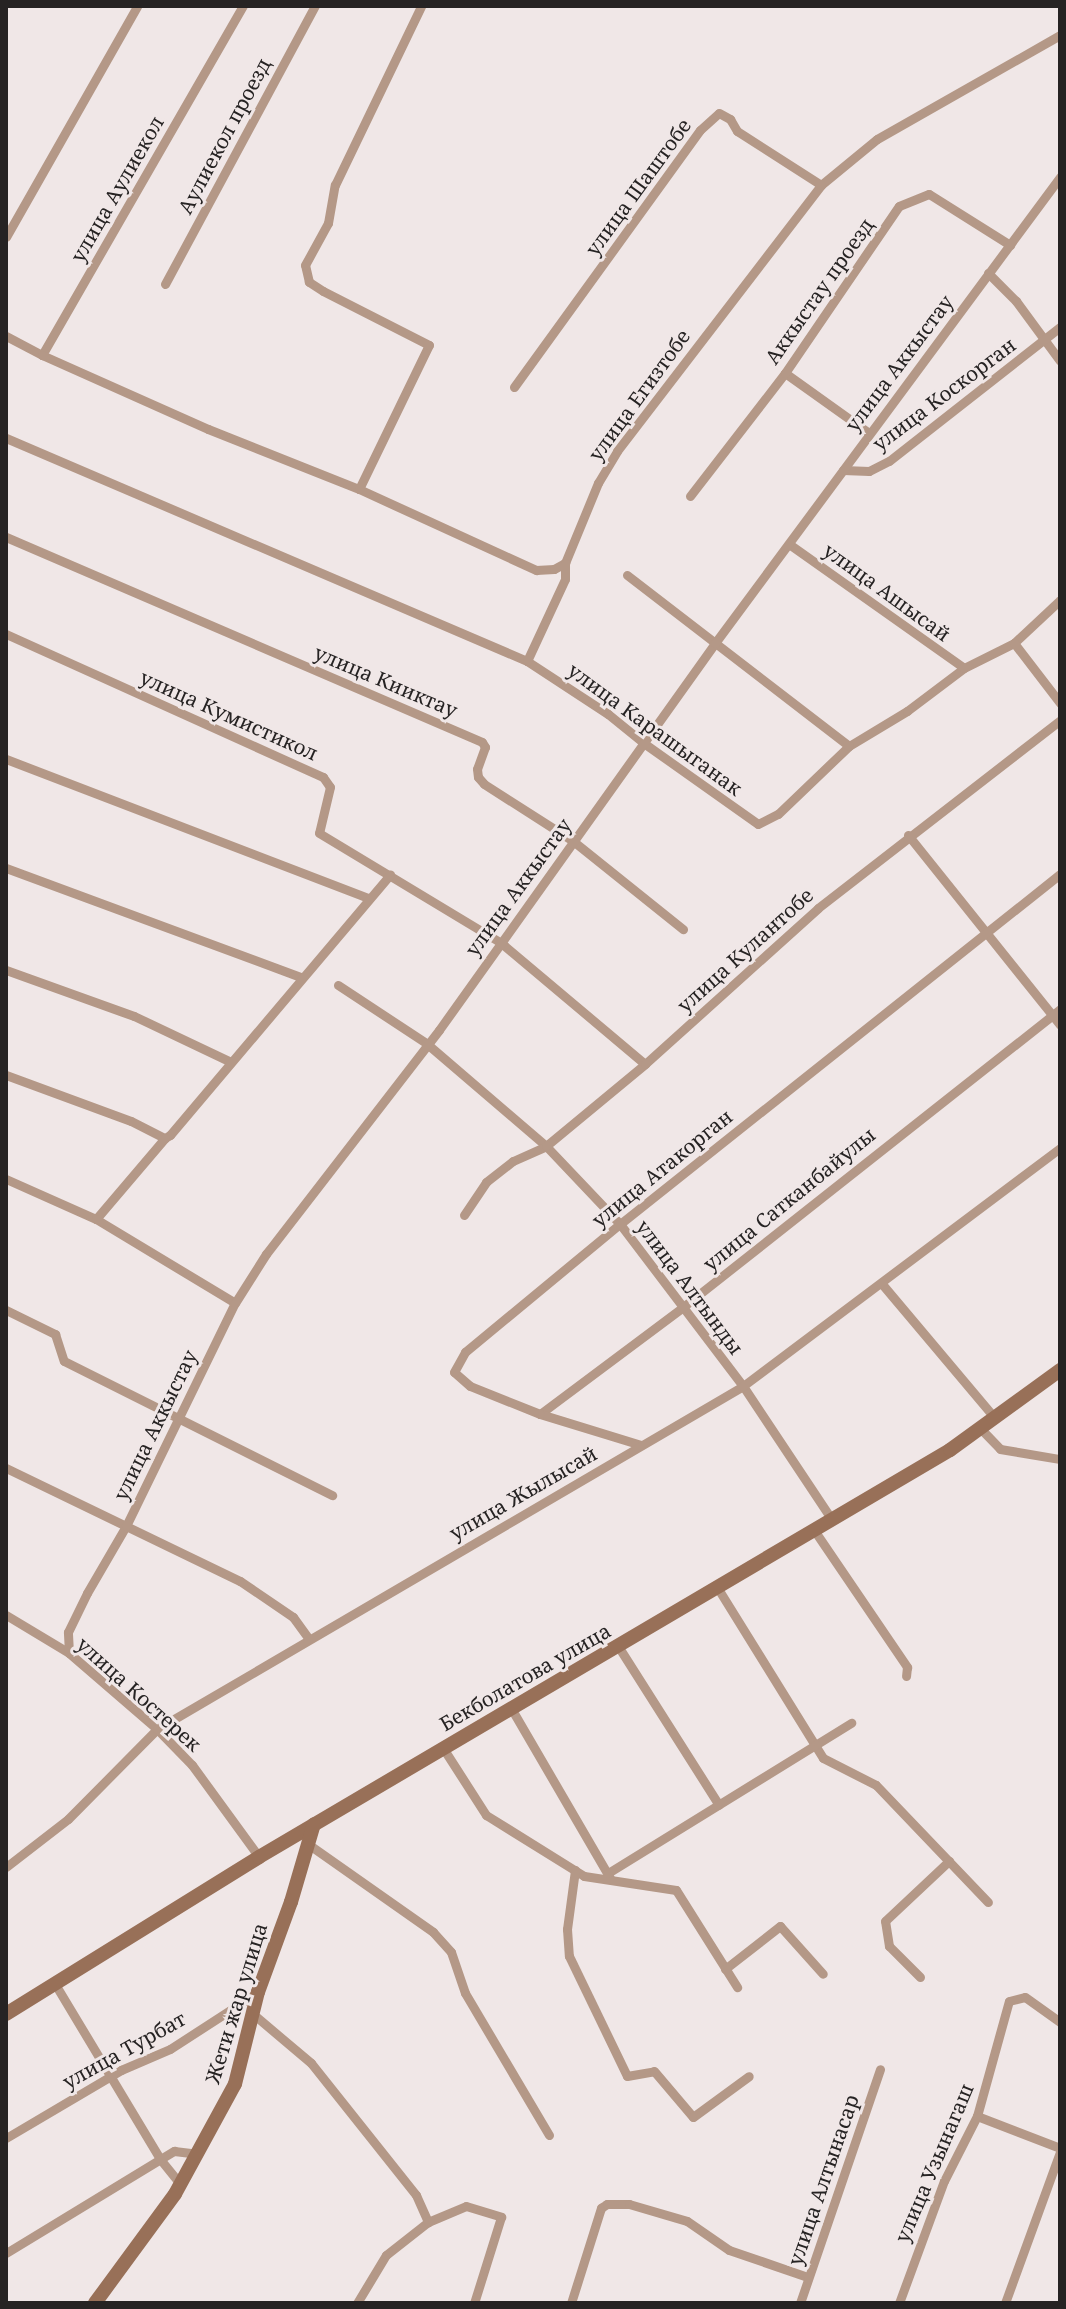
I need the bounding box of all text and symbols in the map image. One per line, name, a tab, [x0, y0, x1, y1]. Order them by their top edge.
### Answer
street label: Аулиекол проезд	[173, 54, 275, 218]
street label: улица Аулиекол	[65, 112, 169, 266]
street label: улица Шаштобе	[580, 114, 696, 260]
street label: Аккыстау проезд	[760, 213, 878, 369]
street label: улица Аккыстау	[840, 290, 958, 436]
street label: улица Егизтобе	[583, 325, 695, 465]
street label: улица Коскорган	[868, 332, 1020, 456]
street label: улица Ашысай	[819, 538, 955, 646]
street label: улица Кииктау	[311, 640, 461, 722]
street label: улица Карашыганак	[563, 658, 747, 800]
street label: улица Кумистикол	[136, 665, 322, 765]
street label: улица Аккыстау	[460, 813, 576, 961]
street label: улица Кулантобе	[672, 883, 818, 1017]
street label: улица Атакорган	[587, 1104, 737, 1232]
street label: улица Сатканбайулы	[698, 1122, 880, 1276]
street label: улица Алтынды	[632, 1215, 748, 1359]
street label: улица Аккыстау	[108, 1346, 202, 1504]
street label: улица Жылысай	[445, 1441, 601, 1545]
street label: Бекболатова улица	[435, 1618, 615, 1736]
street label: улица Костерек	[72, 1632, 206, 1756]
street label: Жети жар улица	[200, 1920, 272, 2086]
street label: улица Турбат	[58, 2006, 190, 2094]
street label: улица Узынагаш	[890, 2080, 978, 2246]
street label: улица Алтынасар	[783, 2091, 863, 2269]

